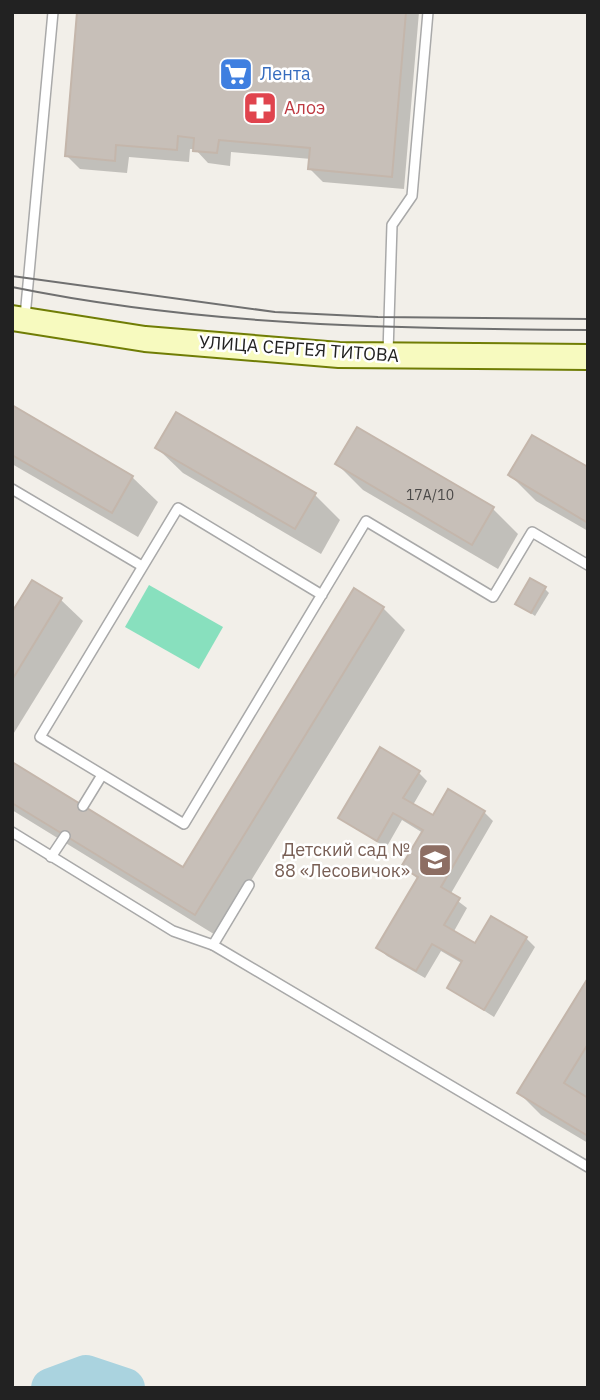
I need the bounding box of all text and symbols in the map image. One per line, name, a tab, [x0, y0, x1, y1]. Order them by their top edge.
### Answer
supermarket icon: Лента	[217, 55, 255, 93]
place label: Лента	[260, 62, 311, 85]
pharmacy icon: Алоэ	[241, 89, 279, 127]
place label: Алоэ	[284, 96, 325, 119]
street label: УЛИЦА СЕРГЕЯ ТИТОВА	[198, 330, 400, 367]
house number: 17А/10	[406, 486, 454, 504]
place label: Детский сад № 88 «Лесовичок»	[274, 838, 410, 882]
school or university icon: Детский сад № 88 «Лесовичок»	[416, 841, 454, 879]

